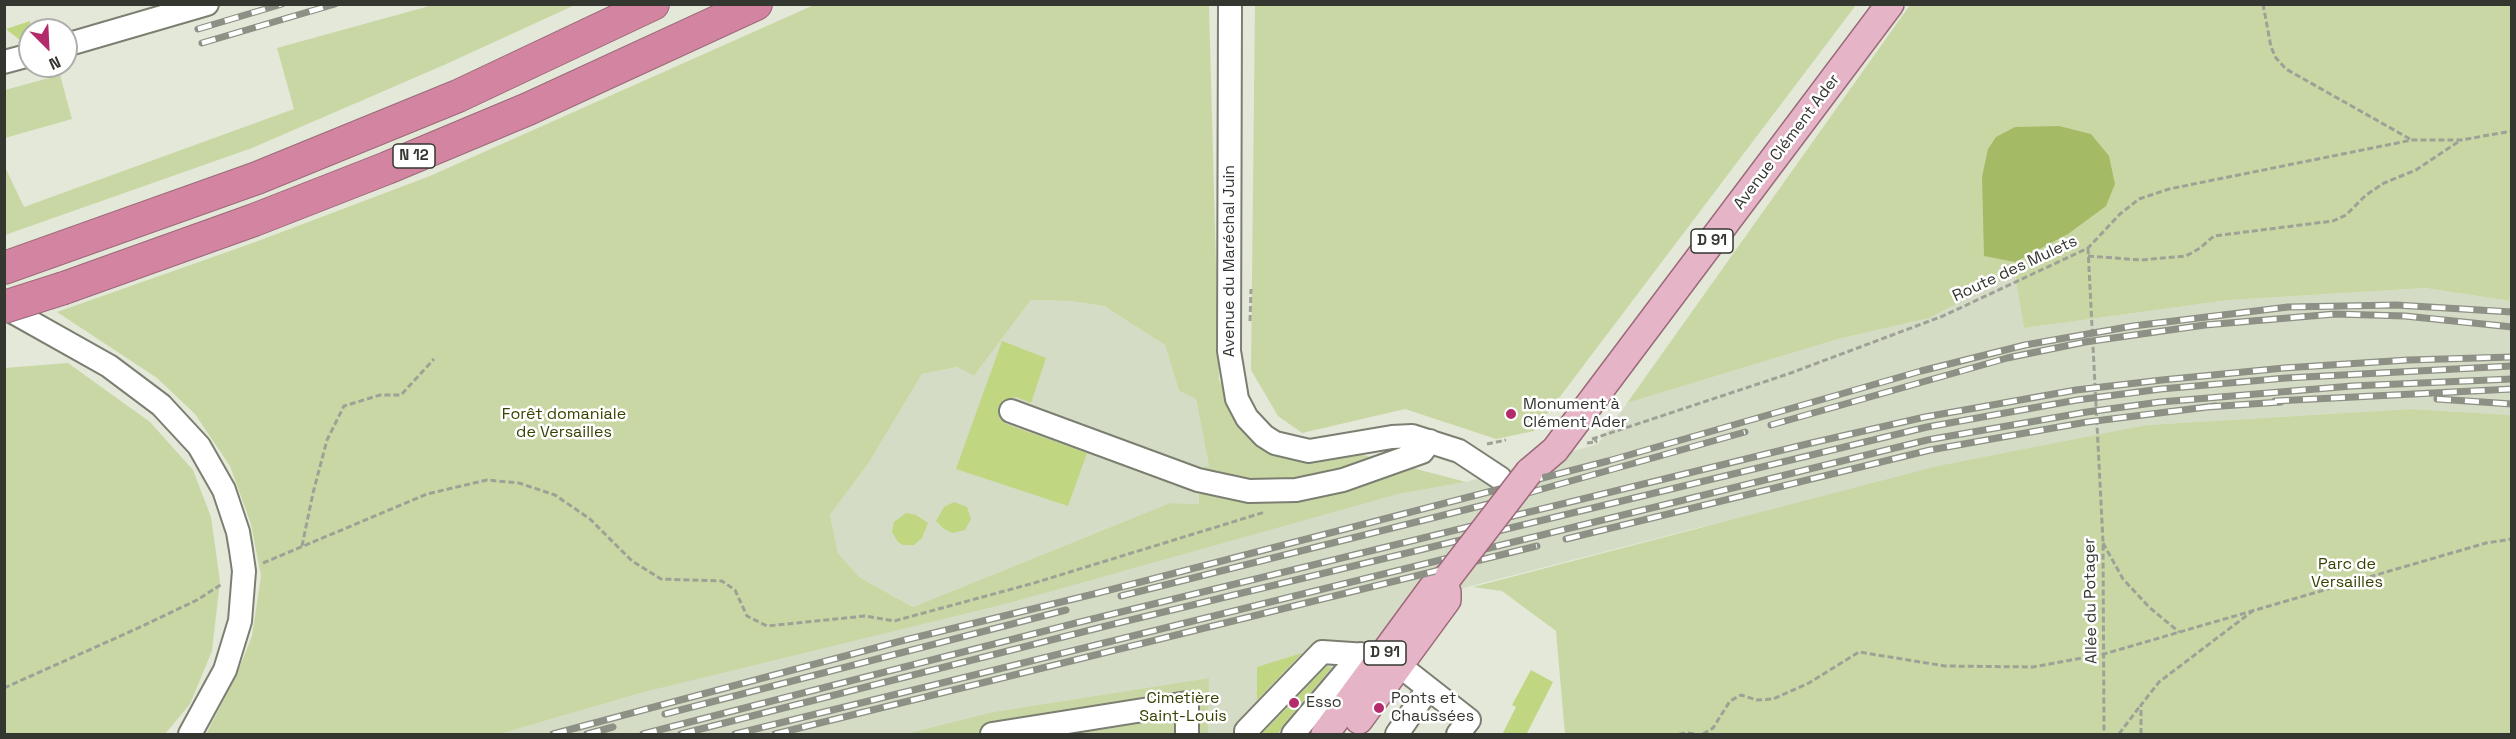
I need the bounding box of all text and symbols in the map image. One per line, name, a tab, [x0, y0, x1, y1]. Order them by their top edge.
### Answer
north arrow	[18, 18, 78, 78]
text: N	[46, 51, 64, 75]
street label: Avenue Clément Ader	[1730, 71, 1844, 213]
road number: N 12	[393, 144, 435, 168]
street label: Avenue du Maréchal Juin	[1220, 165, 1240, 357]
road number: D 91	[1691, 229, 1733, 253]
street label: Route des Mulets	[1950, 232, 2080, 306]
place label: Monument à Clément Ader	[1523, 395, 1627, 433]
park label: Forêt domaniale de Versailles	[502, 405, 626, 443]
marker: Monument à Clément Ader	[1504, 407, 1518, 421]
street label: Allée du Potager	[2080, 538, 2102, 664]
park label: Parc de Versailles	[2311, 555, 2383, 593]
road number: D 91	[1364, 641, 1406, 665]
park label: Cimetière Saint-Louis	[1139, 689, 1227, 727]
place label: Ponts et Chaussées	[1391, 689, 1474, 727]
place label: Esso	[1306, 693, 1342, 713]
marker: Esso	[1287, 696, 1301, 710]
marker: Ponts et Chaussées	[1372, 701, 1386, 715]

